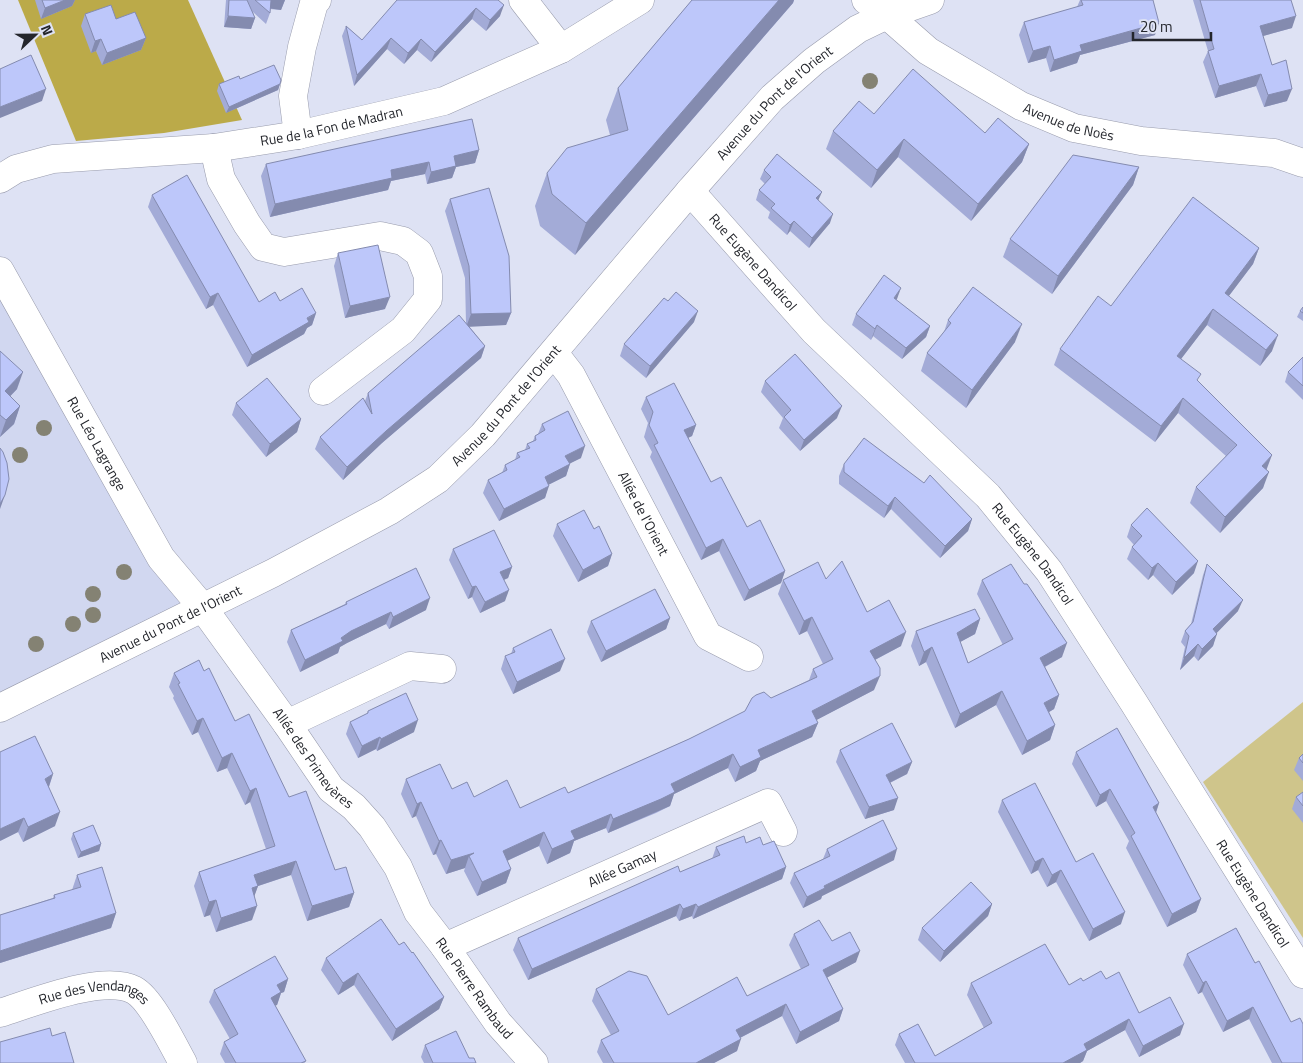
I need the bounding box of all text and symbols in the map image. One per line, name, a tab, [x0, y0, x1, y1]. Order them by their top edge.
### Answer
north arrow	[10, 10, 60, 60]
scale bar	[1133, 10, 1210, 42]
text: 20 m	[1140, 15, 1173, 38]
text: N	[36, 22, 59, 38]
street label: Avenue du Pont de l'Orient	[711, 40, 837, 164]
street label: Avenue de Noès	[1020, 97, 1116, 146]
street label: Rue de la Fon de Madran	[258, 100, 405, 151]
street label: Rue Eugène Dandicol	[704, 208, 802, 315]
street label: Avenue du Pont de l'Orient	[446, 340, 566, 471]
street label: Rue Léo Lagrange	[62, 392, 132, 494]
street label: Allée de l'Orient	[613, 467, 675, 559]
street label: Rue Eugène Dandicol	[987, 498, 1079, 609]
street label: Avenue du Pont de l'Orient	[95, 579, 245, 667]
street label: Allée des Primevères	[268, 703, 359, 813]
street label: Rue Eugène Dandicol	[1212, 835, 1295, 951]
street label: Allée Gamay	[584, 843, 660, 892]
street label: Rue Pierre Rambaud	[431, 932, 519, 1043]
text: Rue des Vendanges	[36, 974, 155, 1010]
street label: Rue des Vendanges	[34, 995, 150, 1015]

